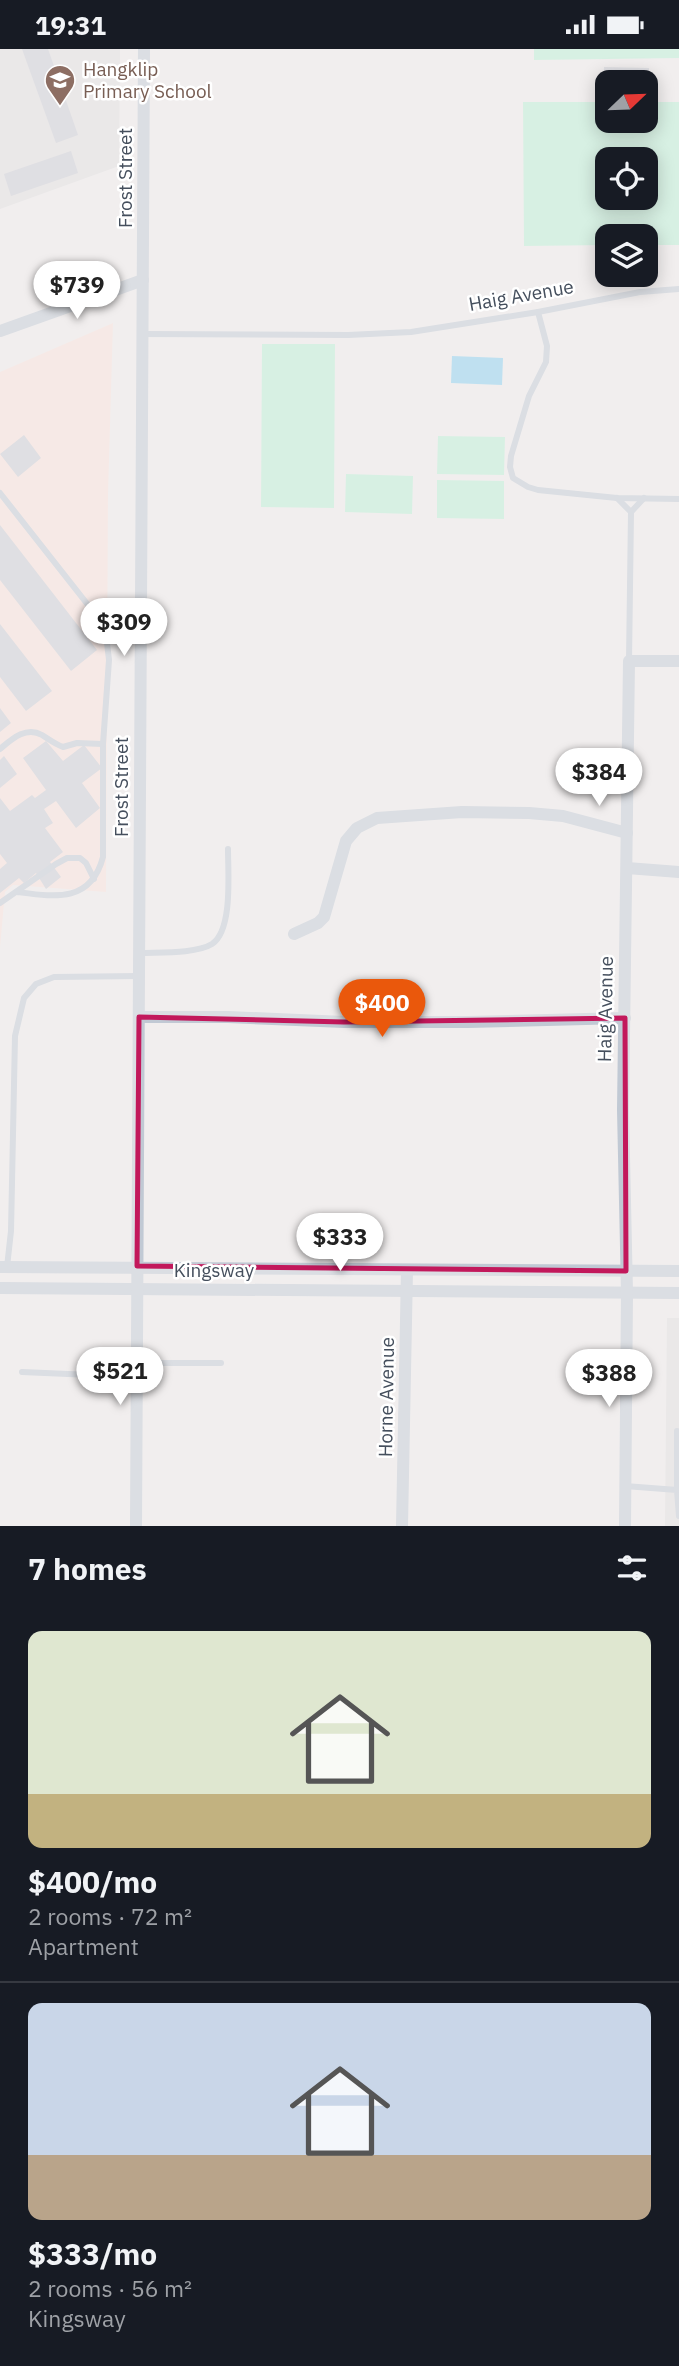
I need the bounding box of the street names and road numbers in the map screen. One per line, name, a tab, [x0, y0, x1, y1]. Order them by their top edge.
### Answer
street label: Frost Street	[113, 128, 137, 228]
street label: Haig Avenue	[467, 274, 575, 316]
street label: Frost Street	[109, 737, 133, 837]
street label: Haig Avenue	[592, 956, 618, 1062]
street label: Kingsway	[174, 1258, 255, 1282]
street label: Horne Avenue	[373, 1337, 399, 1457]

